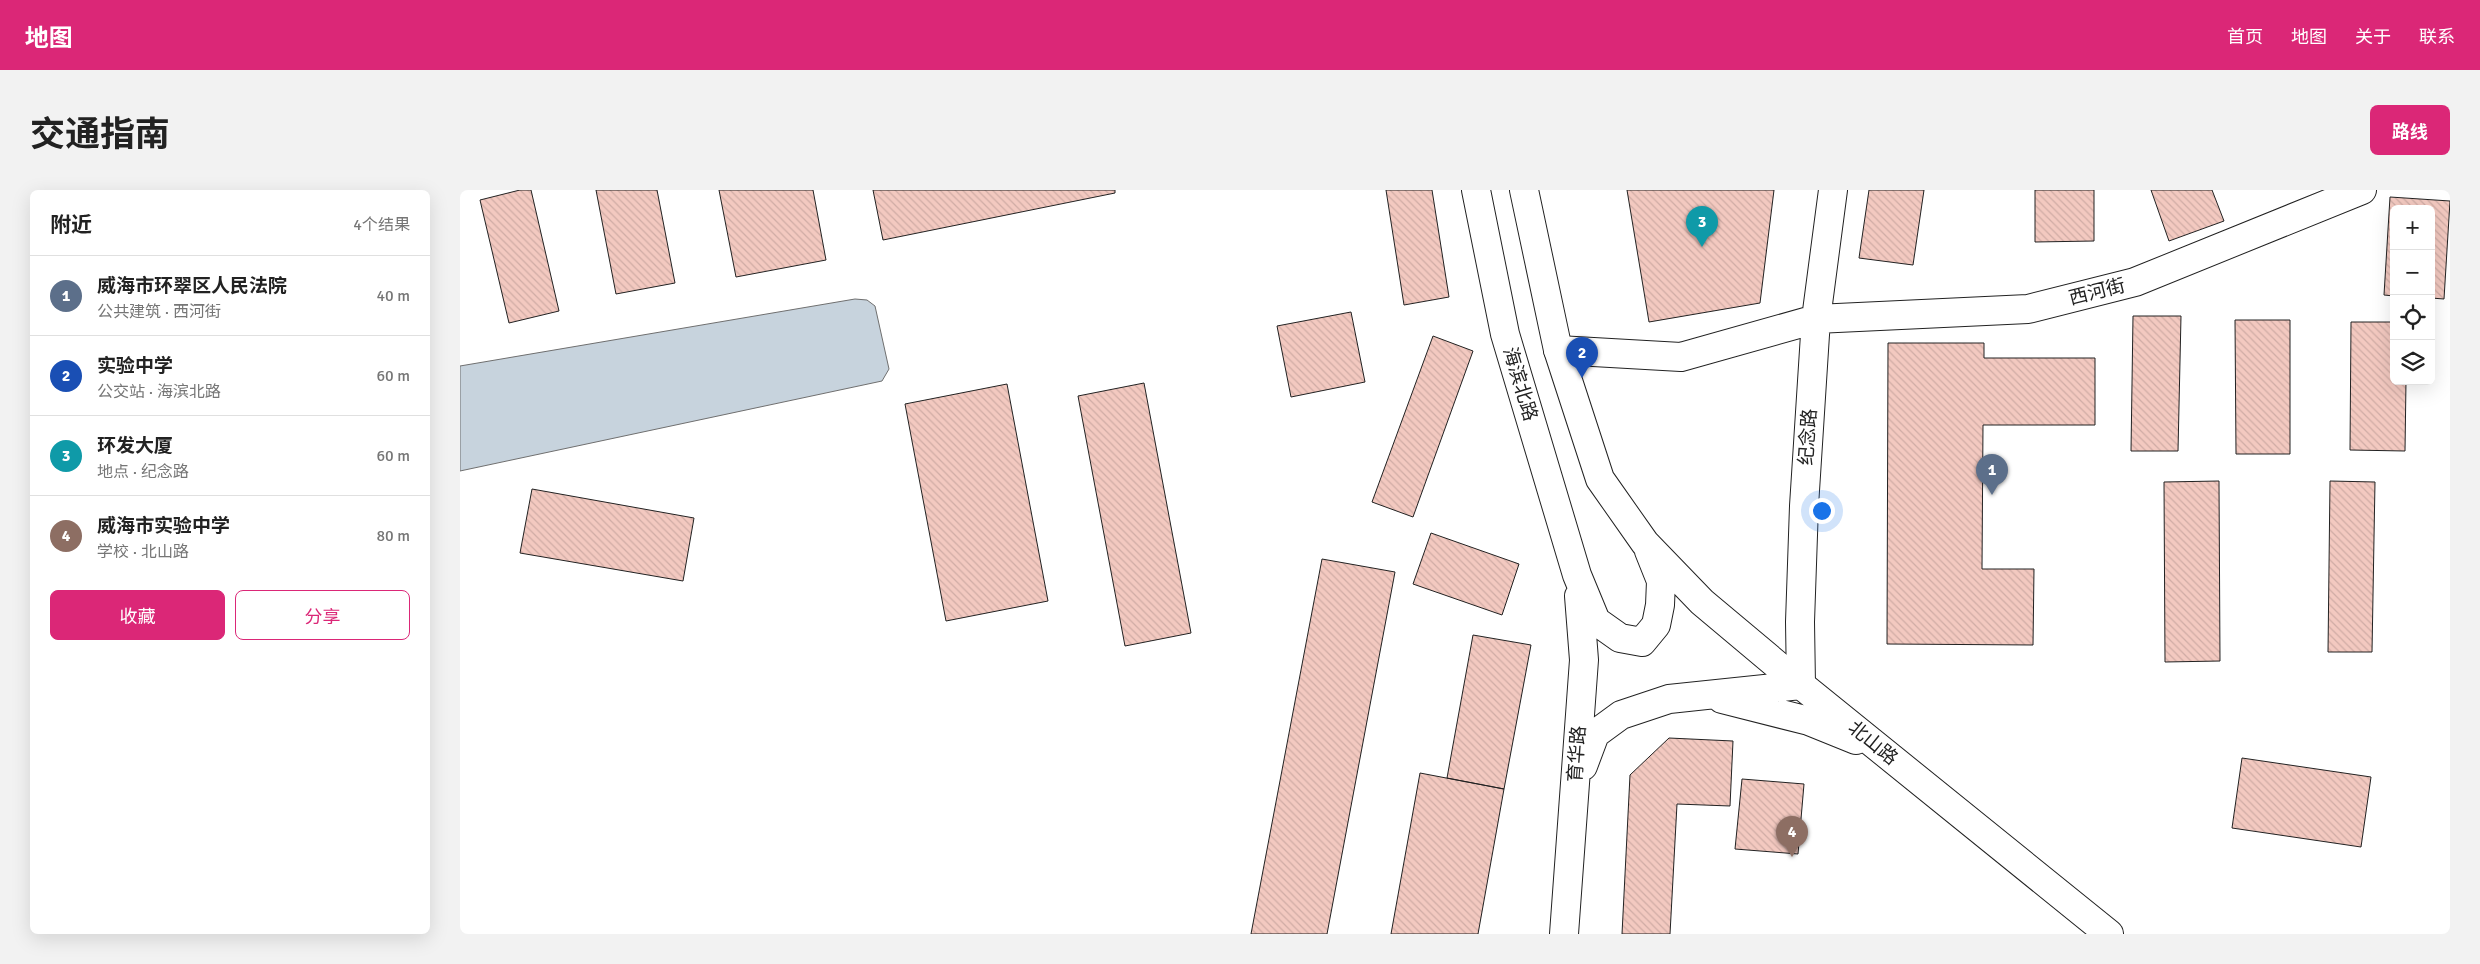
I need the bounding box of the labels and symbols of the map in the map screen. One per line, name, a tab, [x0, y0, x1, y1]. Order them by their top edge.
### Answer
pin: 3	[1686, 206, 1718, 247]
street label: 西河街	[2066, 273, 2128, 311]
pin: 2	[1566, 337, 1598, 378]
street label: 海滨北路	[1497, 344, 1543, 424]
street label: 纪念路	[1794, 408, 1822, 466]
pin: 1	[1976, 454, 2008, 495]
your location	[1809, 498, 1835, 524]
street label: 北山路	[1843, 716, 1903, 770]
street label: 育华路	[1563, 725, 1591, 783]
pin: 4	[1776, 816, 1808, 857]

